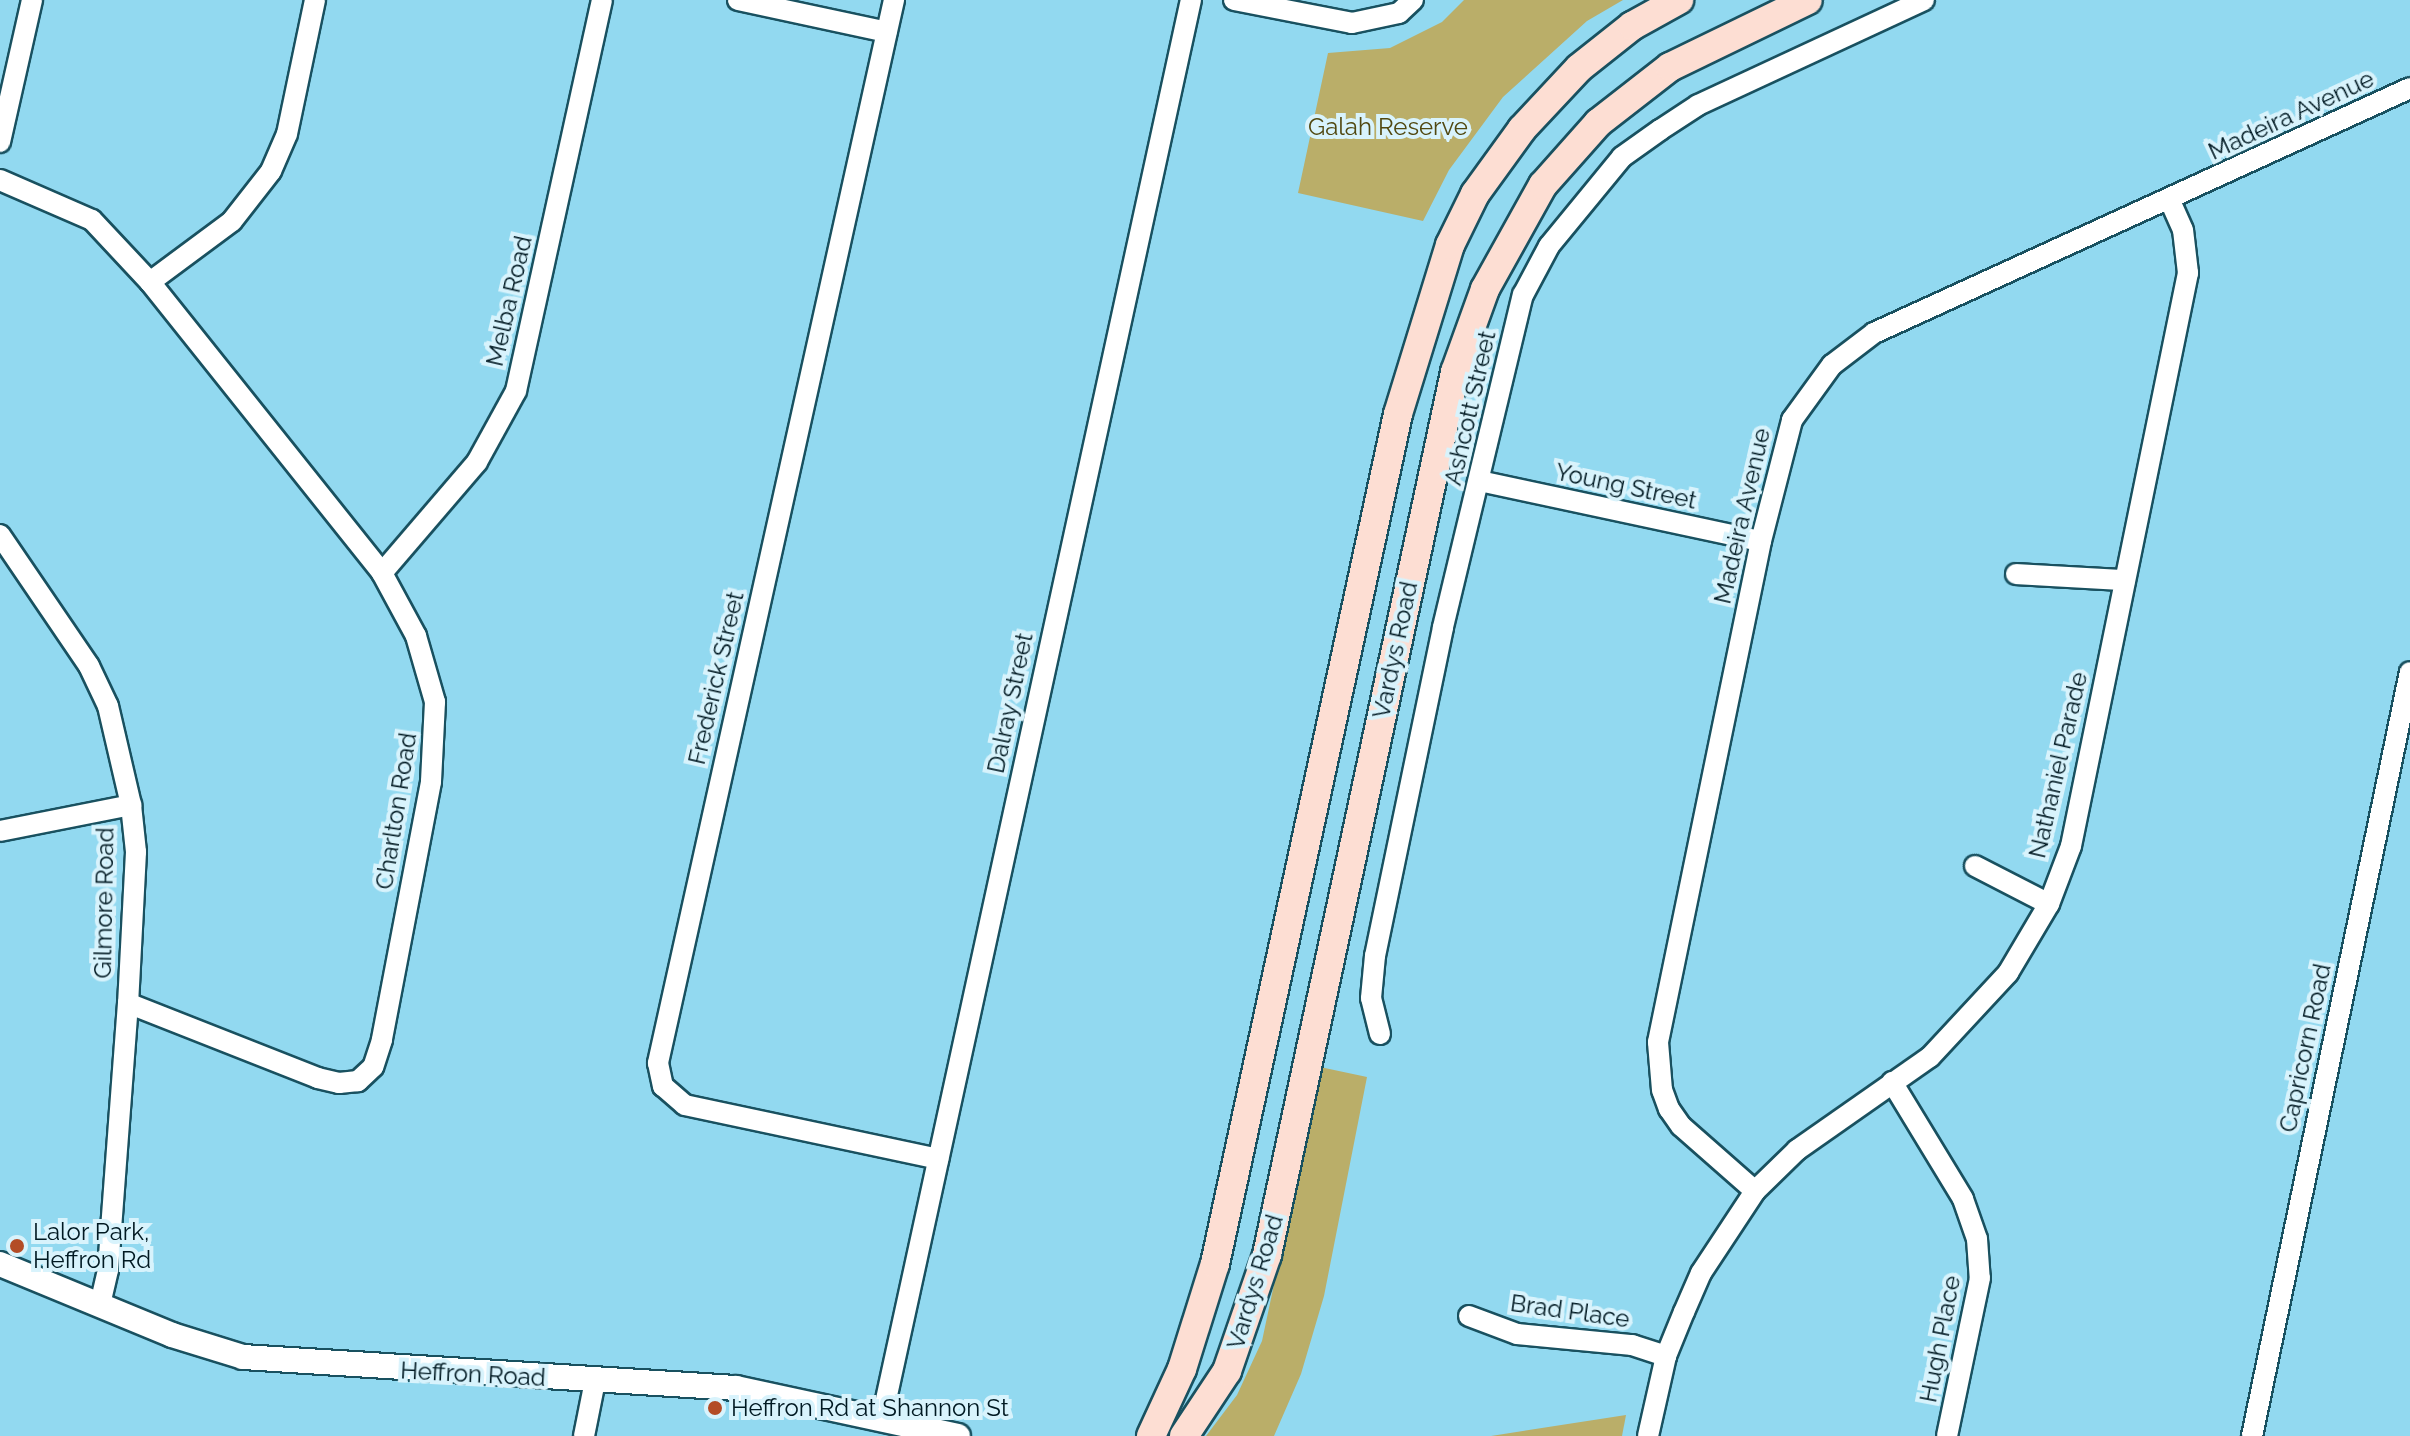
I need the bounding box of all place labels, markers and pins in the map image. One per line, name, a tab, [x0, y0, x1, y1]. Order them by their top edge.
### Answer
place label: Lalor Park, Heffron Rd	[33, 1218, 151, 1274]
marker: Lalor Park, Heffron Rd	[8, 1237, 26, 1255]
place label: Heffron Rd at Shannon St	[731, 1394, 1009, 1422]
marker: Heffron Rd at Shannon St	[706, 1399, 724, 1417]

